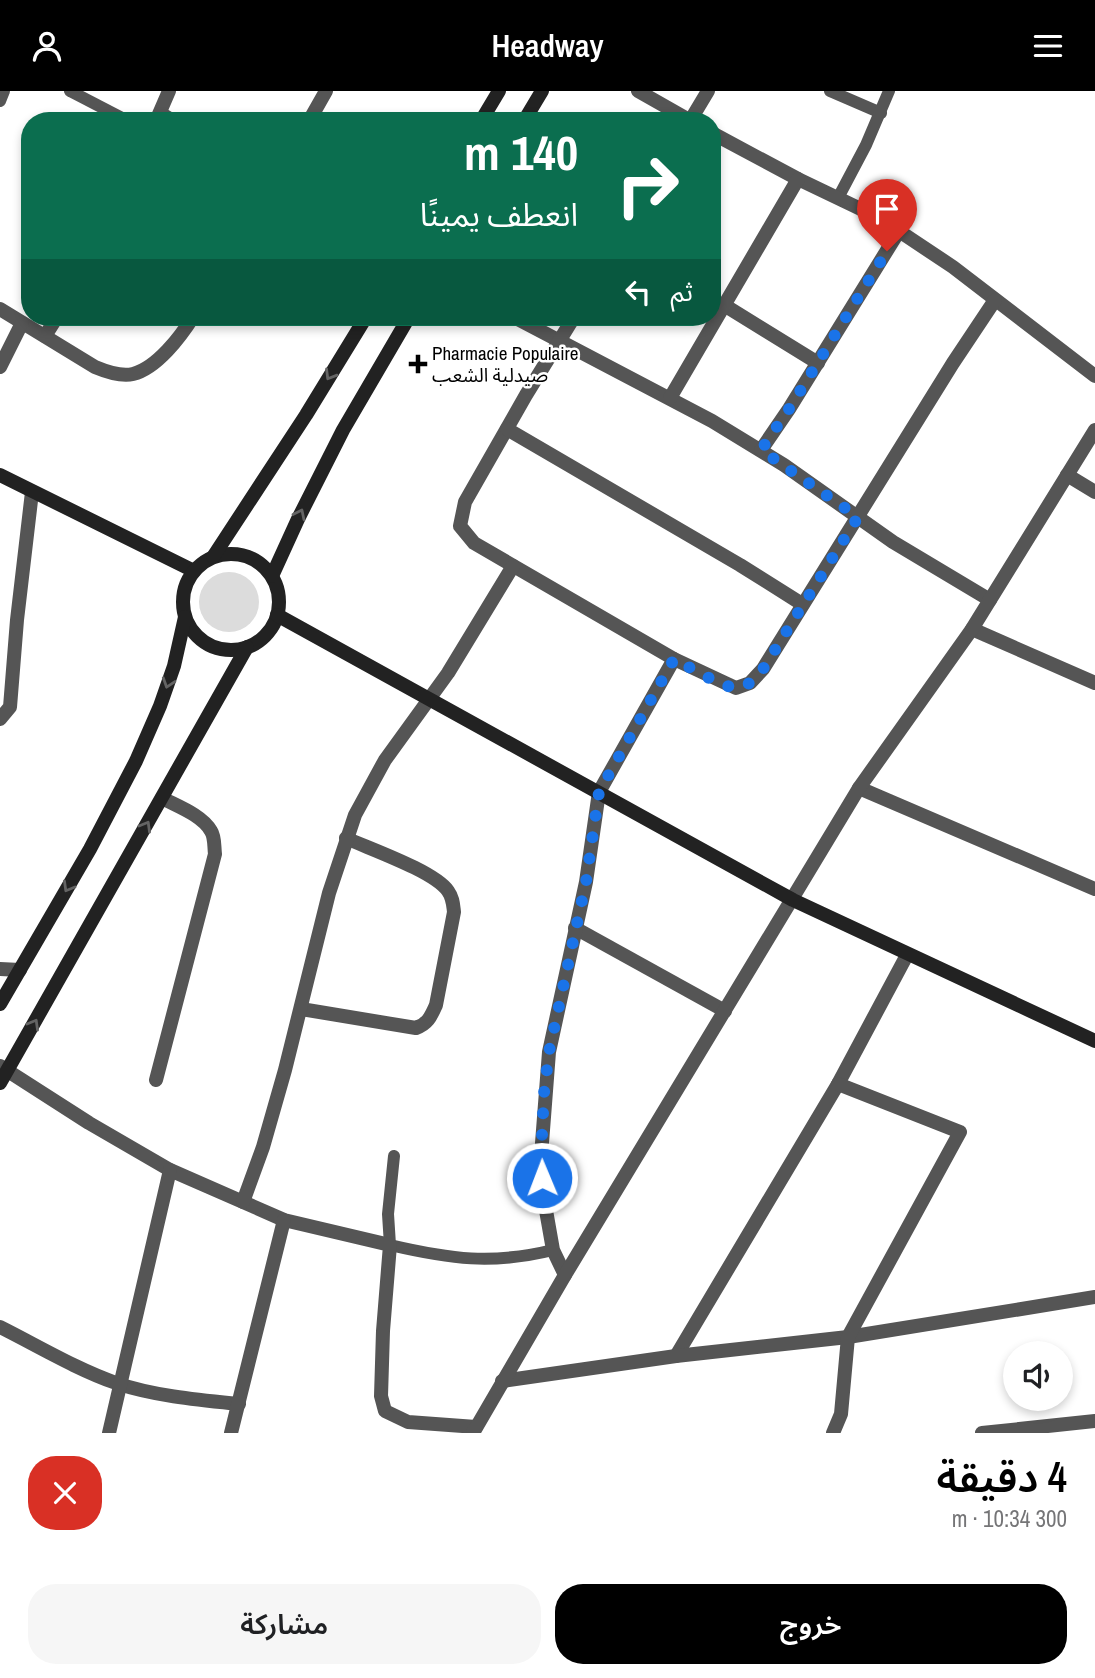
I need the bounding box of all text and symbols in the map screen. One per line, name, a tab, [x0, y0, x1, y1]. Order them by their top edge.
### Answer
text: Headway	[491, 24, 604, 67]
icon: person	[28, 27, 66, 65]
icon: menu	[1029, 27, 1067, 65]
text: 140 m	[464, 119, 578, 185]
icon: right	[602, 140, 693, 231]
pin	[857, 179, 917, 251]
icon: arrive	[868, 190, 906, 228]
text: انعطف يمينًا	[420, 193, 578, 236]
icon: left	[619, 273, 657, 311]
text: ثم	[671, 274, 693, 309]
place label: Pharmacie Populaire صيدلية الشعب	[432, 340, 578, 388]
marker: Pharmacie Populaire صيدلية الشعب	[410, 356, 426, 372]
one-way arrow	[326, 367, 339, 380]
one-way arrow	[292, 509, 306, 521]
one-way arrow	[162, 677, 176, 689]
one-way arrow	[138, 821, 151, 833]
one-way arrow	[63, 880, 76, 893]
one-way arrow	[26, 1019, 39, 1031]
position arrow	[505, 1141, 579, 1215]
map controls	[1003, 1341, 1073, 1411]
button: sound	[1003, 1341, 1073, 1411]
text: 4 دقيقة	[936, 1449, 1067, 1505]
button: close	[28, 1456, 102, 1530]
text: 300 m · 10:34	[952, 1503, 1067, 1534]
button: مشاركة	[28, 1584, 541, 1664]
button: خروج	[555, 1584, 1067, 1664]

